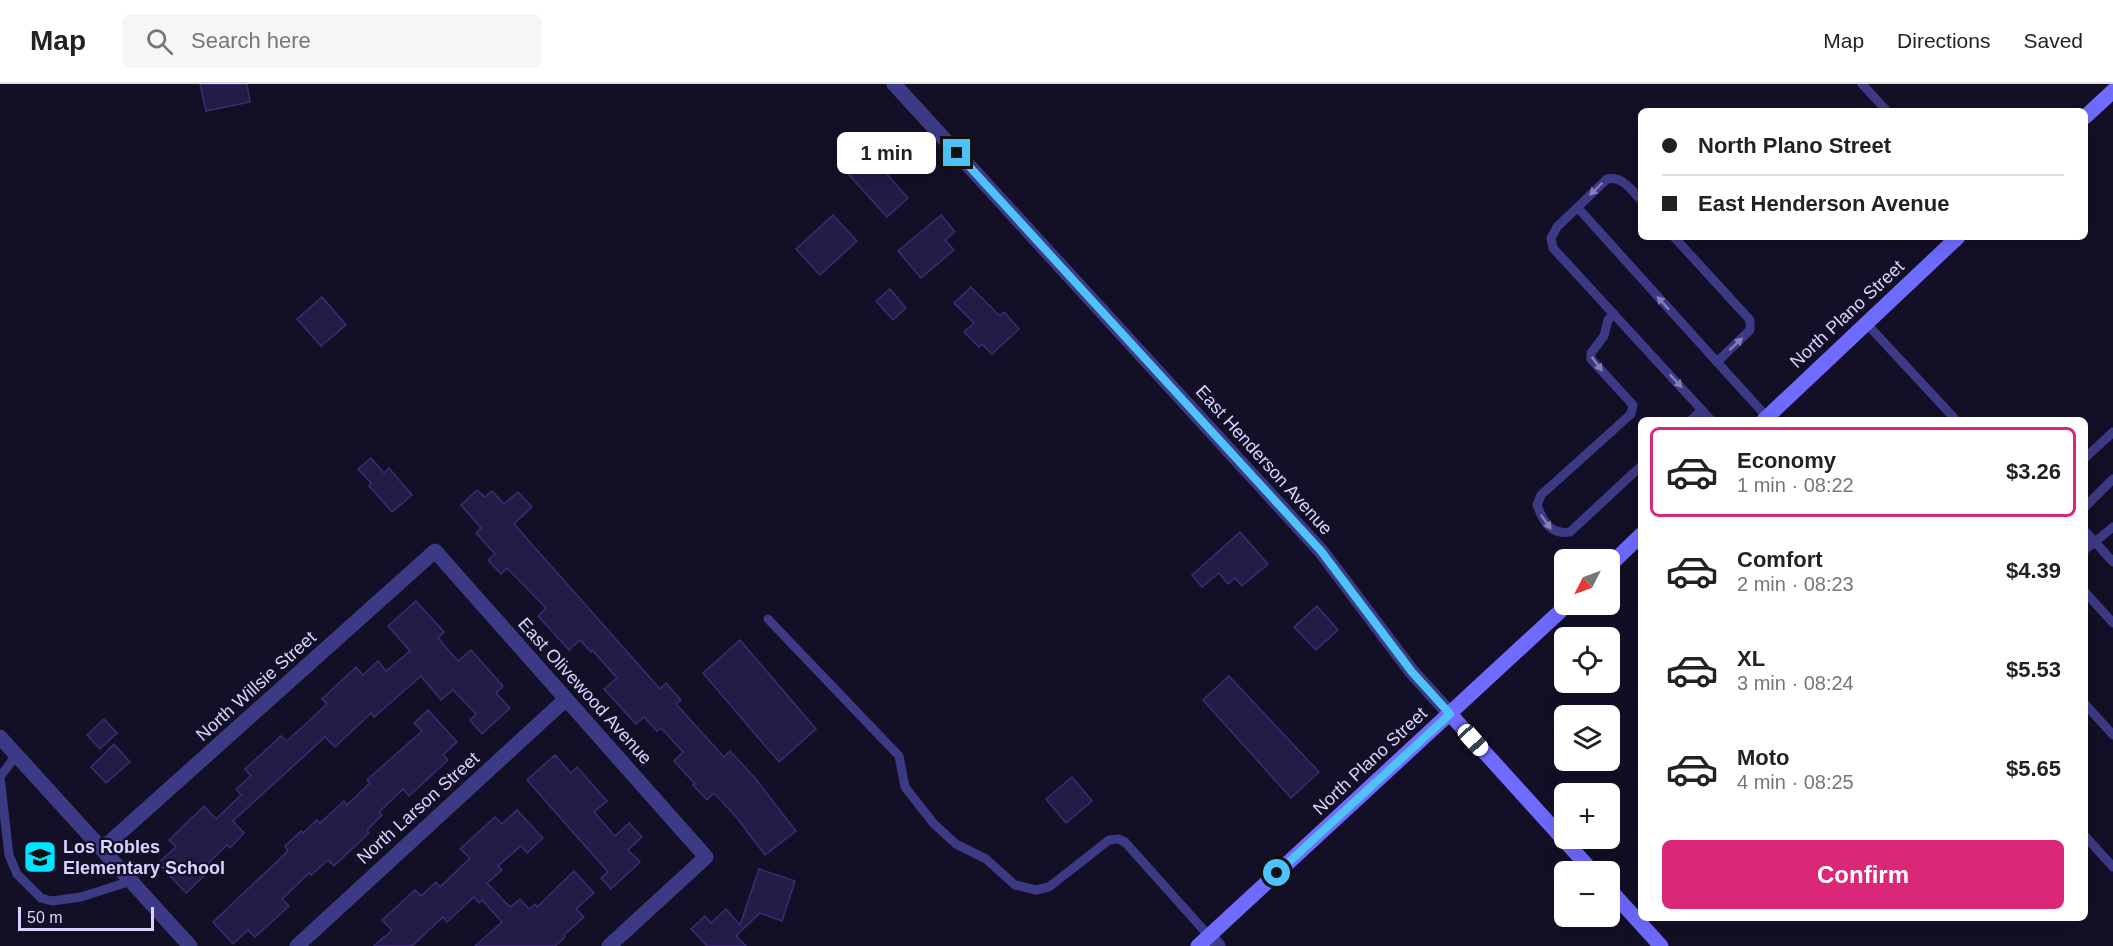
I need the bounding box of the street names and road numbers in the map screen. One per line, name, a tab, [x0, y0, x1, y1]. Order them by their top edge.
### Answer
street label: North Plano Street	[1786, 256, 1908, 372]
street label: East Henderson Avenue	[1192, 381, 1336, 539]
street label: East Olivewood Avenue	[514, 614, 656, 768]
street label: North Willsie Street	[192, 627, 320, 745]
street label: North Plano Street	[1309, 703, 1431, 819]
street label: North Larson Street	[353, 748, 483, 868]

